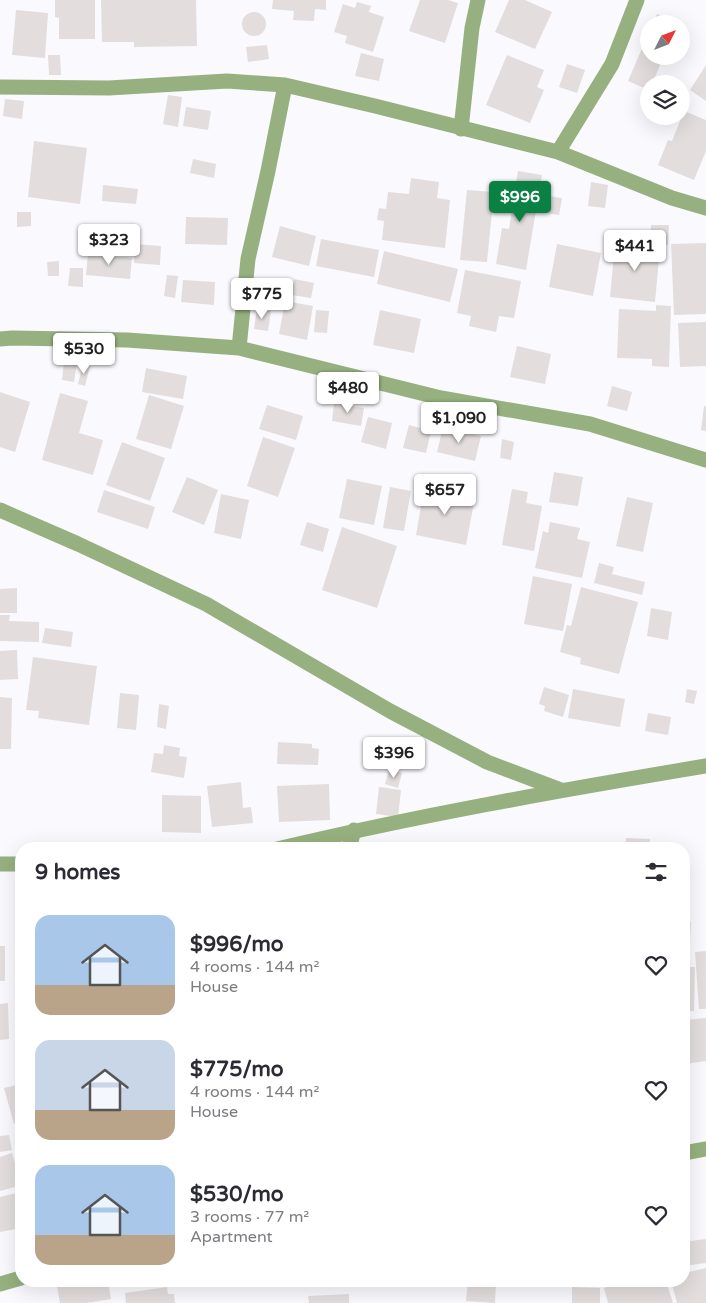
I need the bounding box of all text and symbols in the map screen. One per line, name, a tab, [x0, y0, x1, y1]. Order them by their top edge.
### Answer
north arrow	[640, 15, 690, 65]
map controls	[640, 15, 690, 125]
button: layers	[640, 75, 690, 125]
pin: $996	[490, 180, 550, 223]
text: $996	[500, 187, 540, 207]
pin: $323	[79, 224, 139, 266]
text: $323	[89, 230, 129, 250]
pin: $441	[605, 230, 665, 272]
text: $441	[615, 236, 655, 256]
pin: $775	[232, 278, 292, 320]
text: $775	[242, 284, 282, 304]
pin: $530	[54, 332, 114, 375]
text: $530	[64, 339, 104, 359]
pin: $480	[318, 372, 378, 414]
text: $480	[328, 378, 368, 398]
pin: $1,090	[418, 402, 500, 444]
text: $1,090	[432, 408, 486, 428]
pin: $657	[415, 474, 475, 516]
text: $657	[425, 480, 465, 500]
pin: $396	[364, 736, 424, 779]
text: $396	[374, 743, 414, 763]
icon: filters	[642, 858, 670, 886]
text: 9 homes	[35, 860, 120, 885]
text: $996/mo	[190, 932, 284, 957]
icon: home	[75, 935, 135, 995]
icon: heart	[642, 951, 670, 979]
text: 4 rooms · 144 m²	[190, 957, 319, 977]
text: House	[190, 977, 238, 997]
text: $775/mo	[190, 1057, 284, 1082]
icon: home	[75, 1060, 135, 1120]
icon: heart	[642, 1076, 670, 1104]
text: 4 rooms · 144 m²	[190, 1082, 319, 1102]
text: House	[190, 1102, 238, 1122]
text: $530/mo	[190, 1182, 284, 1207]
icon: home	[75, 1185, 135, 1245]
icon: heart	[642, 1201, 670, 1229]
text: 3 rooms · 77 m²	[190, 1207, 309, 1227]
text: Apartment	[190, 1227, 273, 1247]

